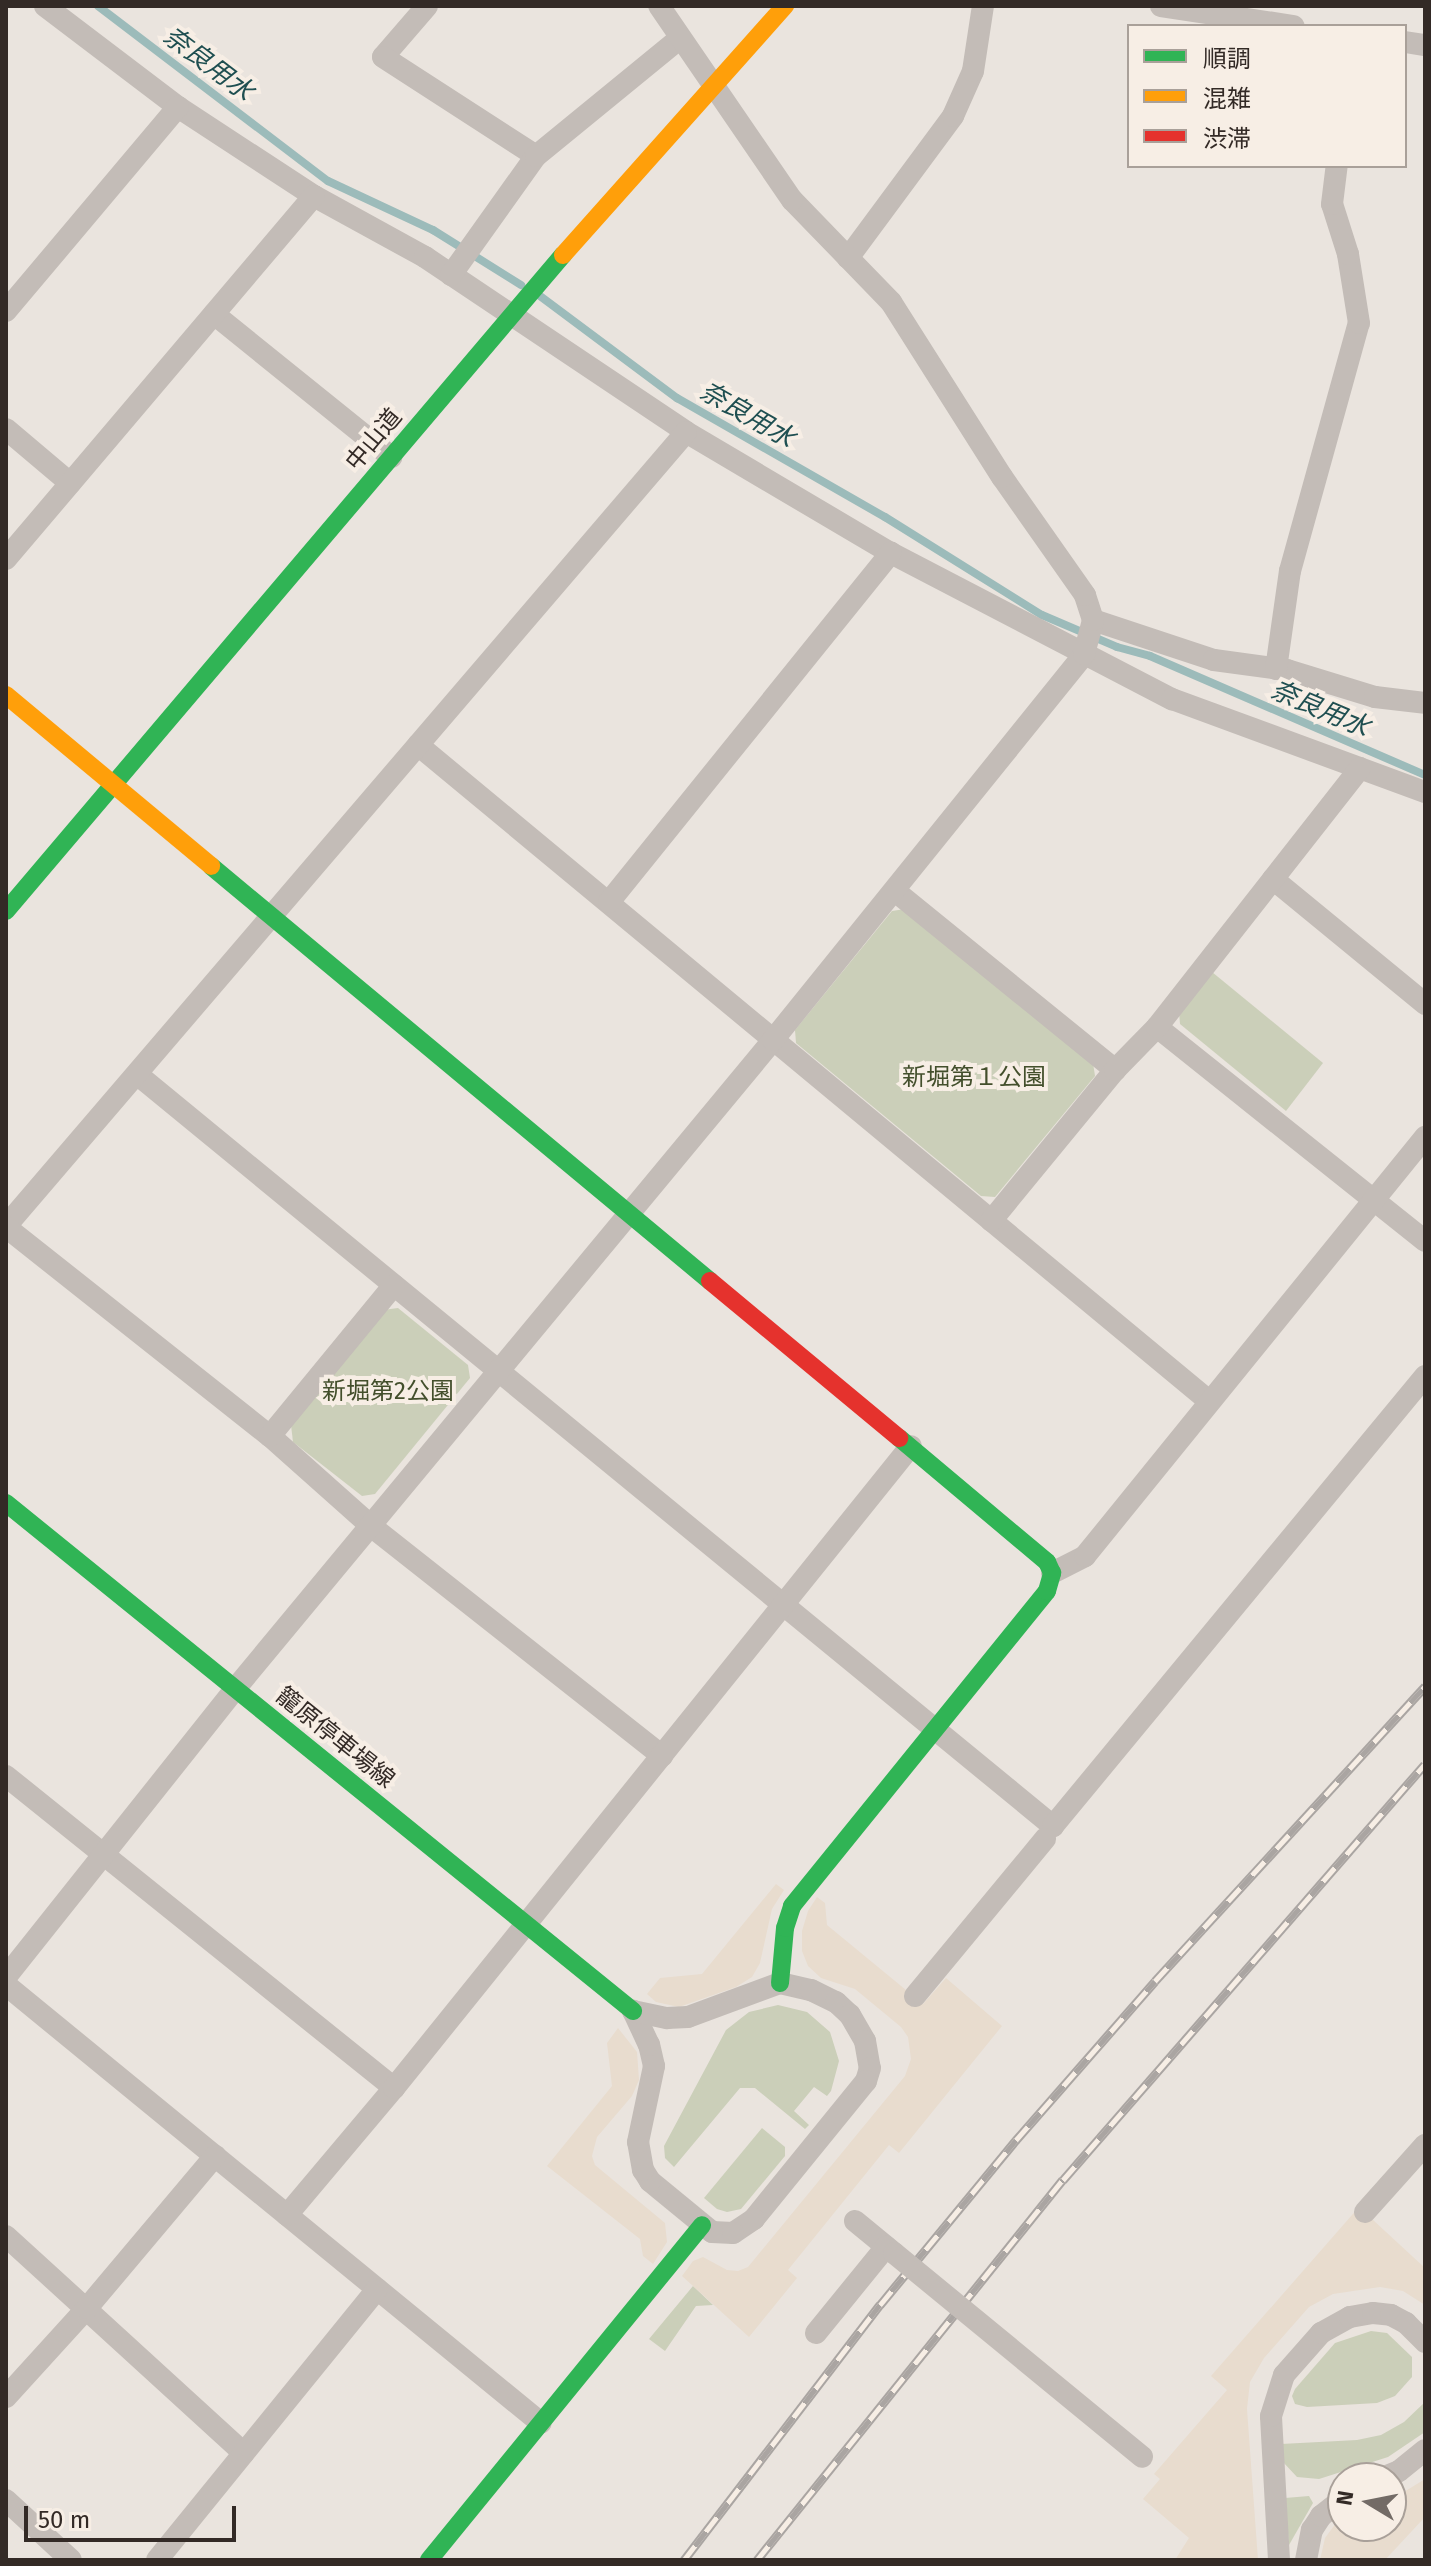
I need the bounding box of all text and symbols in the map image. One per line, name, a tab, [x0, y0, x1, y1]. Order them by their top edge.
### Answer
water label: 奈良用水	[157, 20, 259, 108]
legend	[1127, 24, 1407, 168]
text: 順調	[1203, 45, 1251, 73]
text: 混雑	[1203, 85, 1251, 113]
text: 渋滞	[1203, 125, 1251, 153]
water label: 奈良用水	[694, 375, 800, 455]
street label: 中山道	[340, 403, 408, 477]
water label: 奈良用水	[1266, 674, 1374, 744]
park label: 新堀第１公園	[902, 1064, 1046, 1092]
park label: 新堀第2公園	[322, 1378, 454, 1406]
street label: 籠原停車場線	[270, 1681, 400, 1795]
north arrow	[1327, 2462, 1407, 2542]
text: N	[1330, 2489, 1359, 2508]
scale bar	[28, 2490, 240, 2540]
text: 50 m	[38, 2506, 90, 2534]

